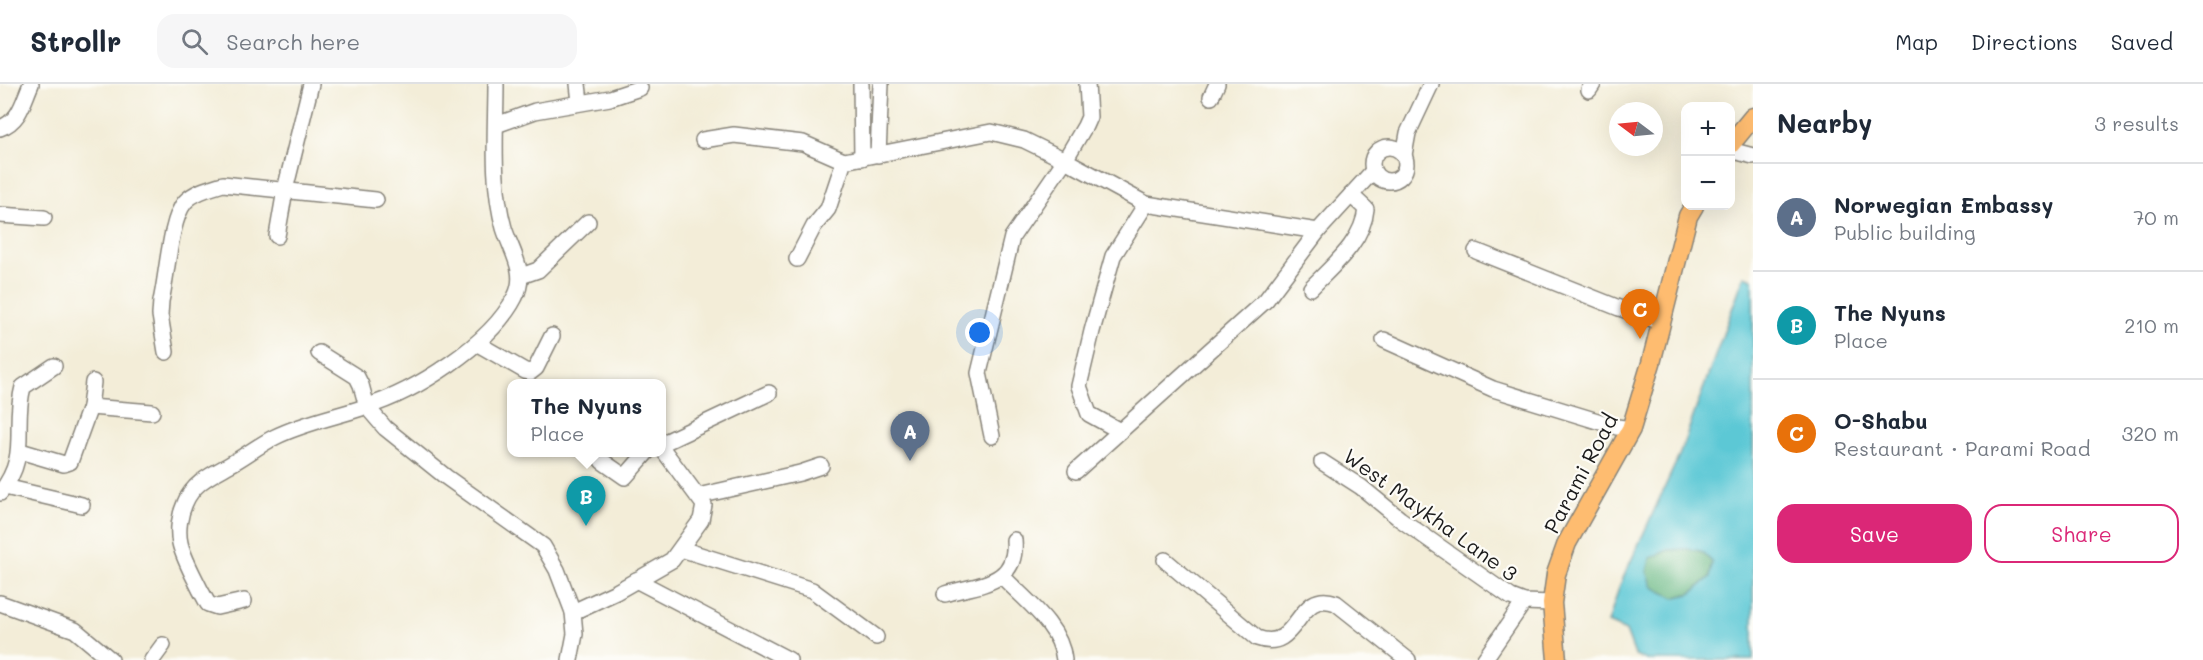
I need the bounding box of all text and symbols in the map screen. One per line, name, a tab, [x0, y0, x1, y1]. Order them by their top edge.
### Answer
search box	[157, 14, 577, 68]
text: Strollr	[30, 23, 121, 59]
icon: search	[178, 25, 211, 58]
text: Search here	[226, 27, 360, 56]
text: Map	[1895, 28, 1938, 55]
text: Directions	[1971, 28, 2078, 55]
text: Saved	[2111, 28, 2173, 55]
north arrow	[1609, 102, 1663, 156]
map controls	[1681, 102, 1735, 210]
button: +	[1681, 102, 1735, 156]
text: Nearby	[1777, 106, 1872, 140]
text: 3 results	[2094, 110, 2179, 136]
button: −	[1681, 156, 1735, 210]
text: Norwegian Embassy	[1834, 190, 2053, 219]
text: A	[1790, 204, 1803, 230]
text: 70 m	[2133, 204, 2179, 230]
text: Public building	[1834, 219, 1976, 245]
pin: C	[1620, 290, 1660, 339]
text: The Nyuns	[1834, 298, 1946, 327]
text: B	[1790, 312, 1803, 338]
text: 210 m	[2124, 312, 2179, 338]
your location	[965, 318, 994, 347]
text: Place	[1834, 327, 1888, 353]
popup	[507, 379, 666, 457]
text: The Nyuns	[531, 391, 642, 420]
text: O-Shabu	[1834, 406, 1928, 435]
street label: Parami Road	[1537, 409, 1623, 537]
pin: A	[890, 412, 930, 461]
text: Place	[531, 420, 584, 446]
text: C	[1789, 420, 1804, 446]
text: 320 m	[2121, 420, 2179, 446]
text: Restaurant · Parami Road	[1834, 435, 2090, 461]
street label: West Maykha Lane 3	[1339, 442, 1523, 586]
pin: B	[566, 476, 606, 526]
button: Save	[1777, 504, 1972, 563]
button: Share	[1984, 504, 2179, 563]

